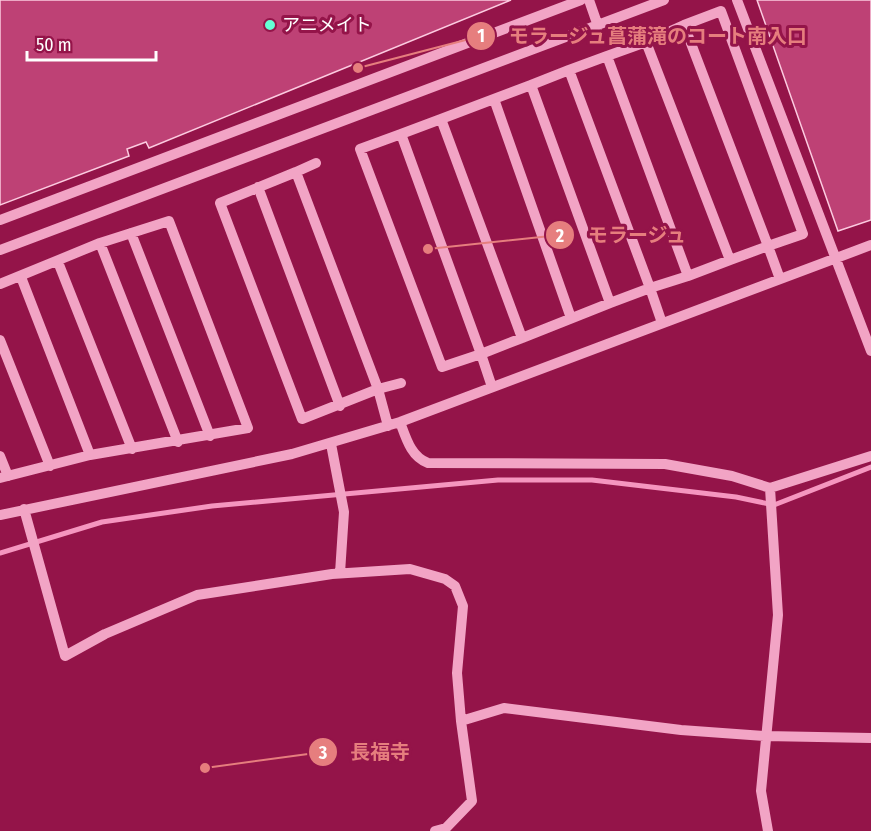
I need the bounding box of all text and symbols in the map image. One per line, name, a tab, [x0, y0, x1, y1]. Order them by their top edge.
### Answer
place label: アニメイト	[282, 14, 372, 36]
callout: モラージュ菖蒲滝のコート南入口	[466, 17, 820, 55]
marker: アニメイト	[263, 18, 277, 32]
scale bar	[27, 24, 156, 62]
text: モラージュ菖蒲滝のコート南入口	[509, 24, 807, 48]
text: 1	[477, 25, 485, 47]
text: 50 m	[36, 34, 72, 56]
callout: モラージュ	[545, 216, 699, 254]
text: モラージュ	[588, 223, 686, 247]
text: 2	[555, 225, 564, 247]
callout: 長福寺	[308, 733, 422, 771]
text: 長福寺	[350, 740, 410, 764]
text: 3	[318, 742, 328, 764]

